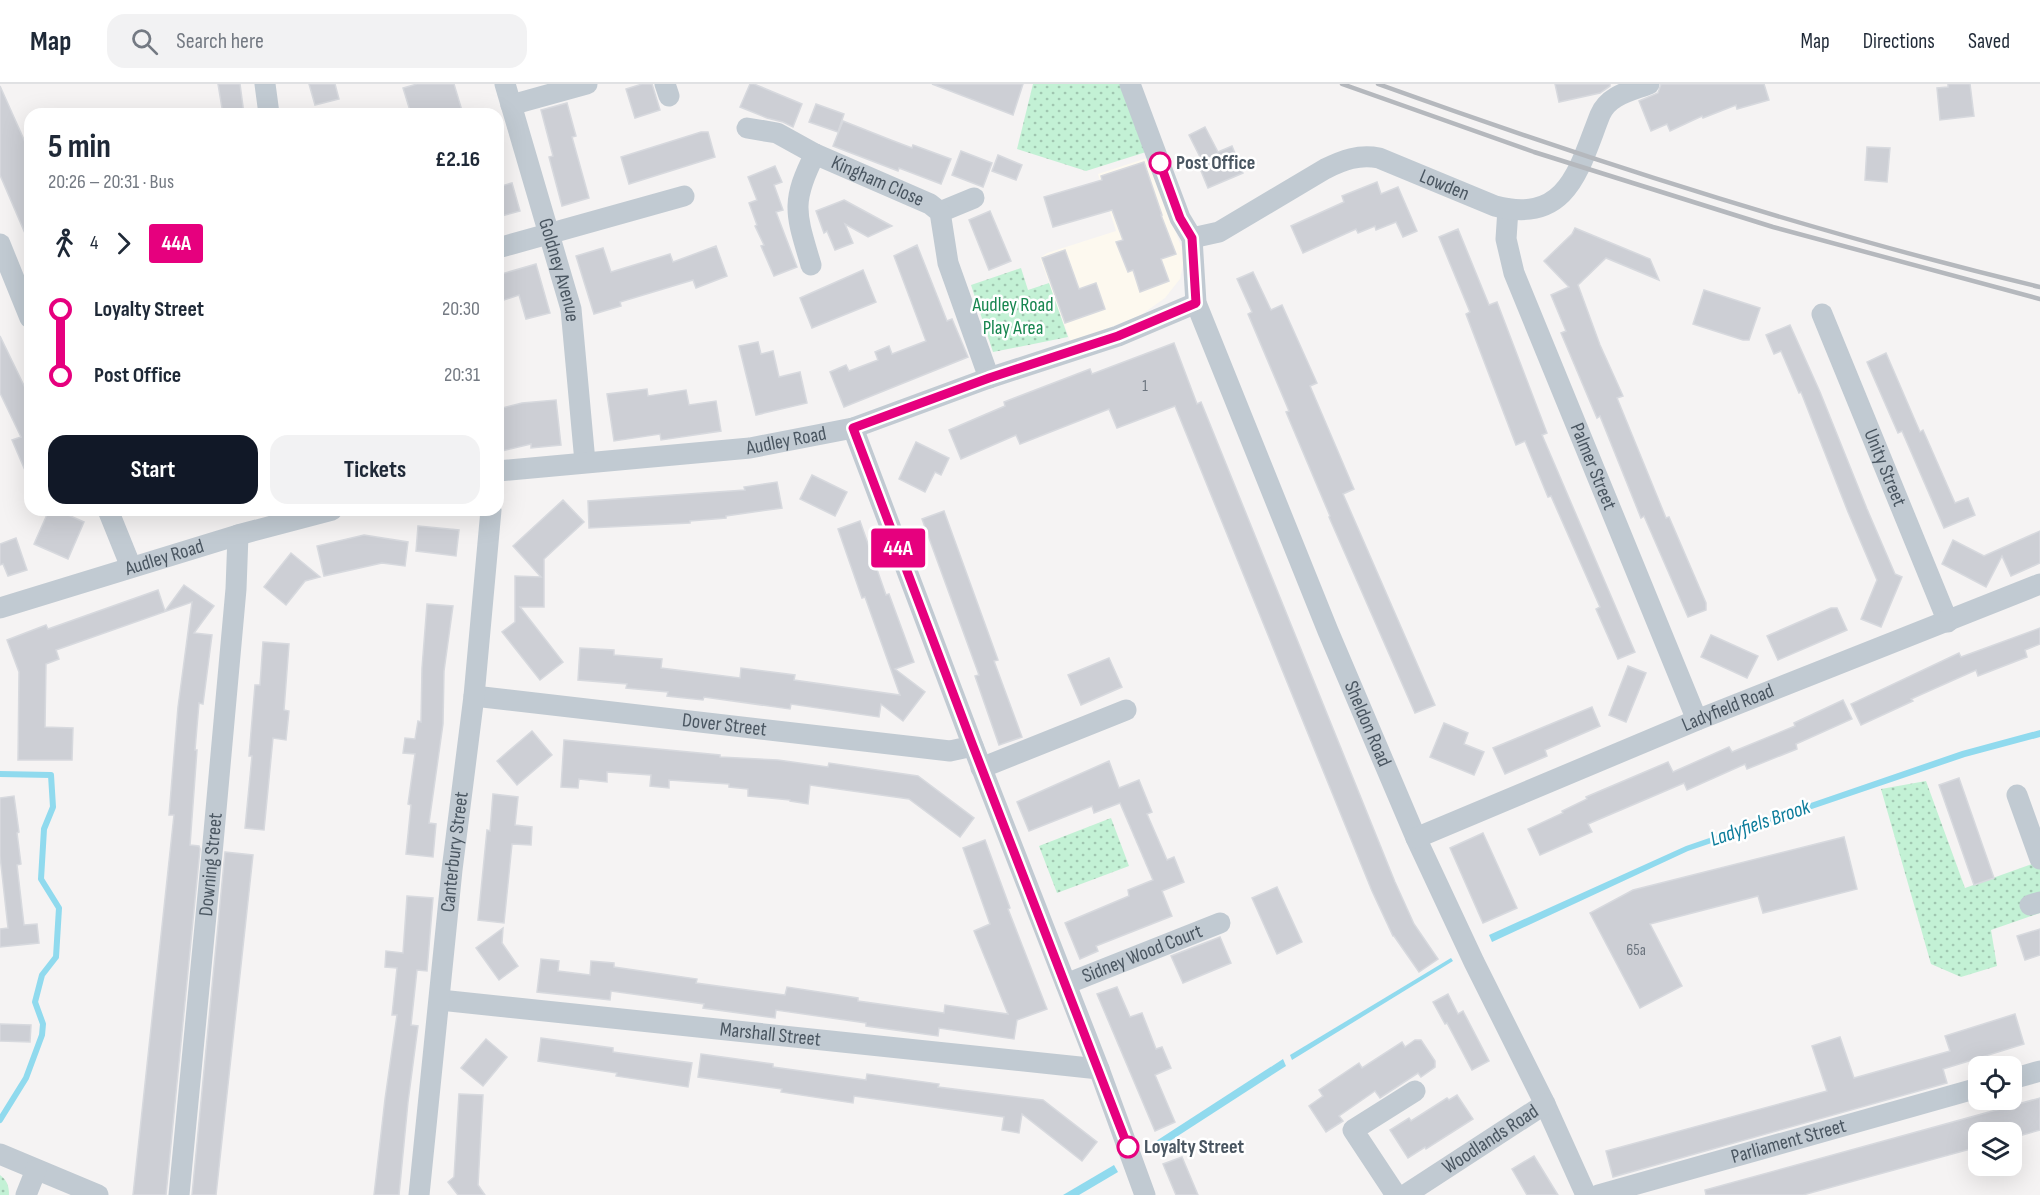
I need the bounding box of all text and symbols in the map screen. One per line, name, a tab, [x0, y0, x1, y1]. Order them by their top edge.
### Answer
search box	[107, 14, 527, 68]
text: Map	[30, 25, 71, 58]
icon: search	[128, 25, 161, 58]
text: Search here	[176, 28, 264, 55]
text: Map	[1800, 29, 1830, 54]
text: Directions	[1863, 29, 1935, 54]
text: Saved	[1968, 29, 2010, 54]
text: 5 min	[48, 127, 111, 167]
text: £2.16	[435, 146, 480, 173]
street label: Kingham Close	[828, 151, 928, 212]
place label: Post Office	[1176, 151, 1255, 175]
marker: Post Office	[1149, 152, 1171, 174]
street label: Lowden	[1416, 164, 1473, 206]
text: 20:26 – 20:31 · Bus	[48, 170, 174, 194]
street label: Goldney Avenue	[533, 216, 584, 323]
icon: walk	[48, 227, 81, 260]
icon: forward	[107, 227, 140, 260]
text: 4	[90, 231, 98, 255]
text: 44A	[161, 231, 191, 256]
park label: Audley Road Play Area	[971, 293, 1054, 340]
text: Loyalty Street	[94, 296, 204, 323]
text: 20:30	[442, 297, 480, 321]
text: Post Office	[94, 362, 181, 389]
text: 20:31	[444, 363, 480, 387]
house number: 1	[1142, 377, 1148, 396]
street label: Palmer Street	[1565, 419, 1622, 513]
street label: Audley Road	[743, 421, 828, 461]
street label: Unity Street	[1858, 425, 1911, 510]
button: Start	[48, 435, 258, 504]
button: Tickets	[270, 435, 480, 504]
line badge: 44A	[864, 528, 932, 568]
street label: Audley Road	[121, 534, 207, 581]
text: 44A	[883, 536, 913, 561]
street label: Sheldon Road	[1339, 678, 1396, 770]
street label: Ladyfield Road	[1678, 679, 1777, 737]
street label: Dover Street	[681, 708, 768, 742]
street label: Canterbury Street	[436, 790, 474, 913]
water label: Ladyfiels Brook	[1707, 794, 1814, 852]
street label: Downing Street	[194, 812, 228, 917]
street label: Sidney Wood Court	[1079, 919, 1206, 988]
house number: 65a	[1626, 941, 1646, 960]
street label: Marshall Street	[719, 1017, 822, 1052]
map controls	[1968, 1056, 2022, 1176]
button: locate	[1968, 1056, 2022, 1110]
street label: Woodlands Road	[1438, 1099, 1543, 1179]
street label: Parliament Street	[1728, 1114, 1849, 1169]
button: layers	[1968, 1122, 2022, 1176]
place label: Loyalty Street	[1144, 1135, 1244, 1159]
marker: Loyalty Street	[1117, 1136, 1139, 1158]

